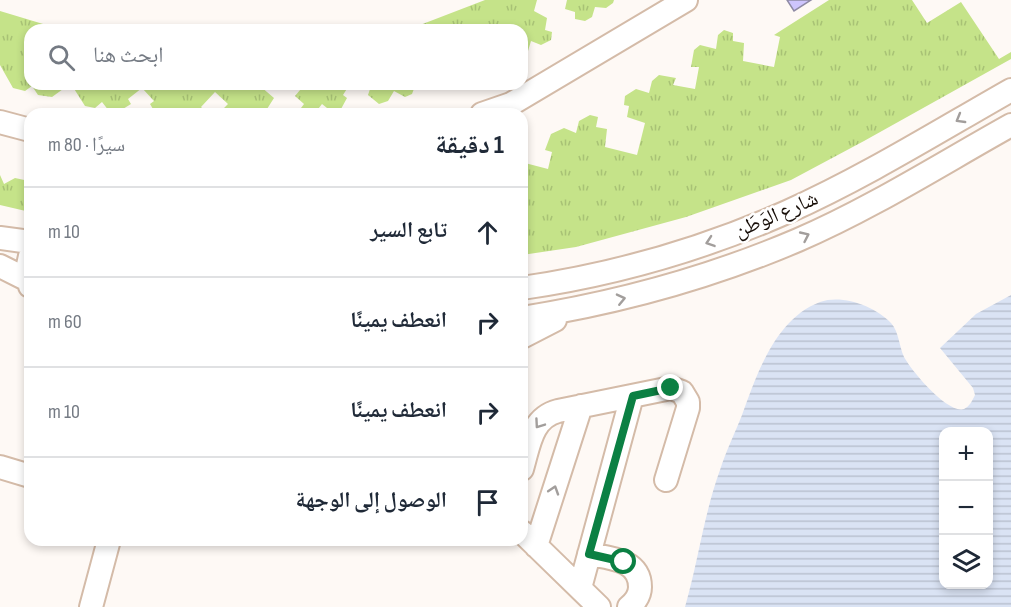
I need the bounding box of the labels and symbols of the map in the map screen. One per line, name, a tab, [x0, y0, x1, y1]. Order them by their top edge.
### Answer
one-way arrow	[956, 112, 966, 123]
street label: شارع الوَطَن	[730, 186, 822, 243]
one-way arrow	[798, 232, 809, 244]
one-way arrow	[705, 234, 716, 247]
one-way arrow	[615, 294, 625, 307]
route end	[657, 374, 683, 400]
one-way arrow	[535, 418, 546, 429]
one-way arrow	[547, 485, 559, 496]
route start	[610, 548, 636, 574]

